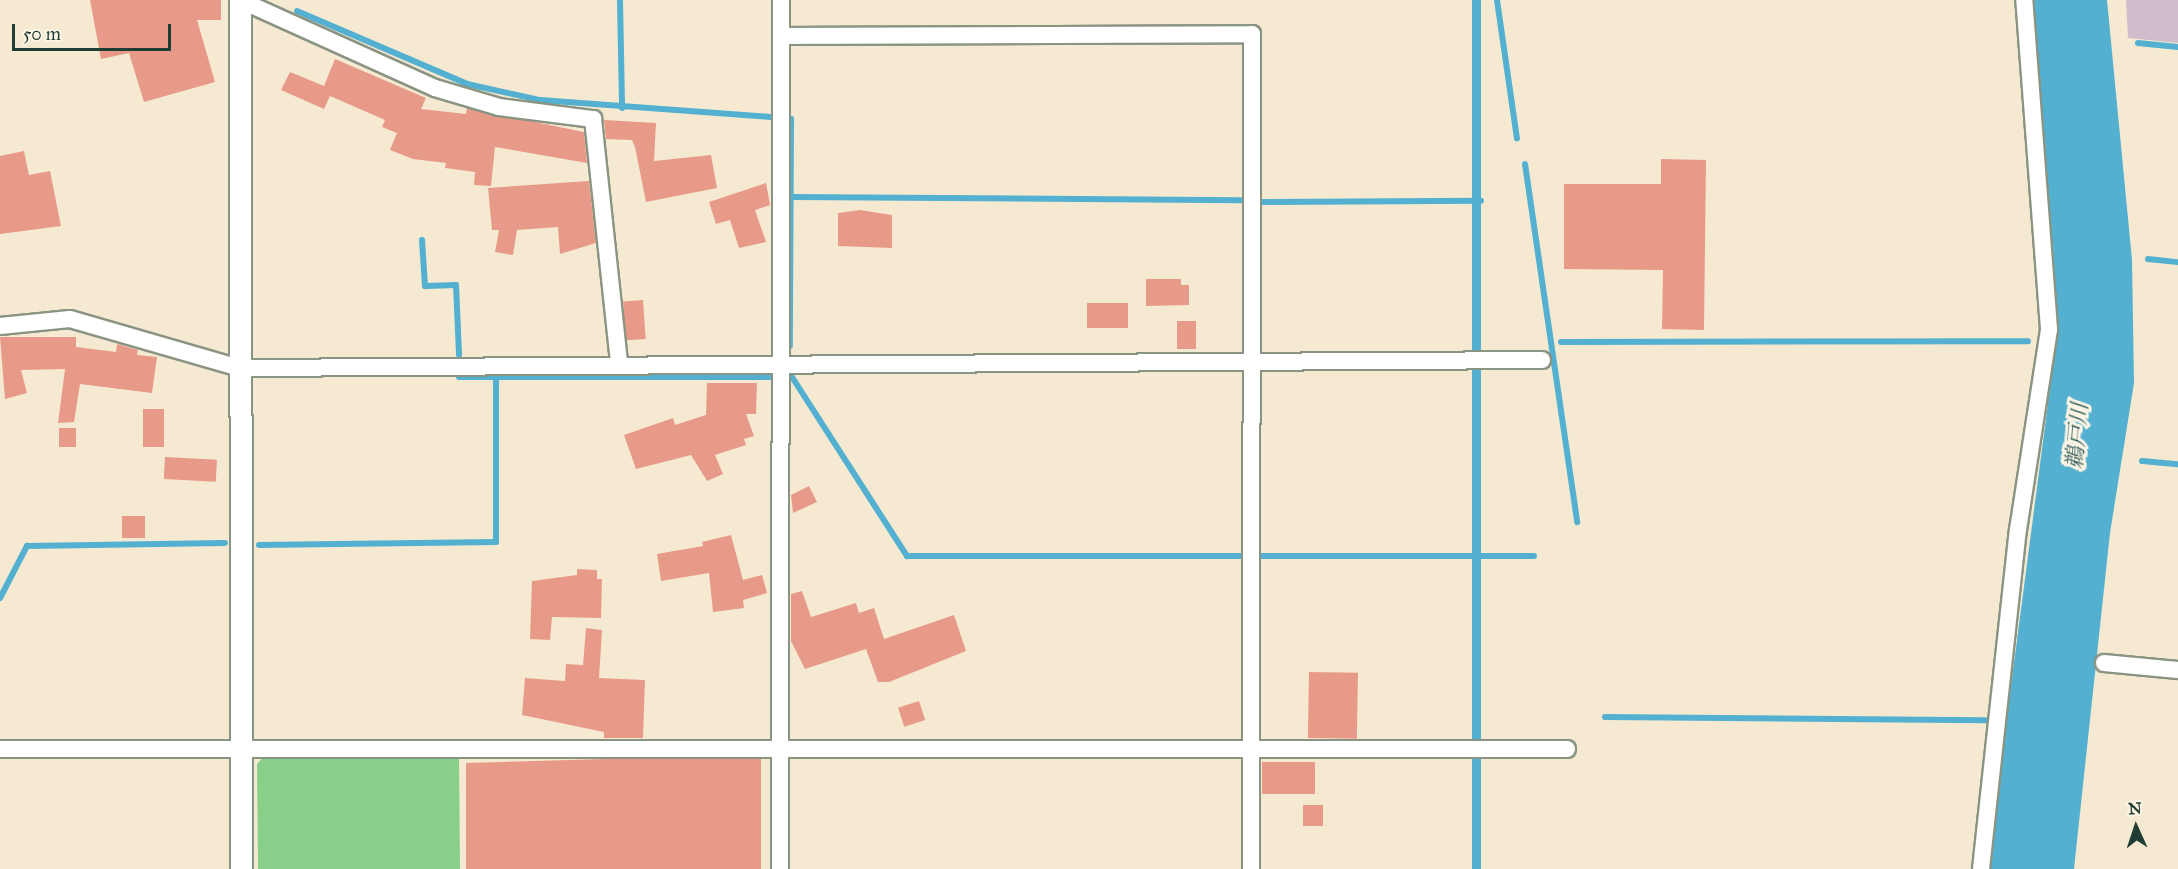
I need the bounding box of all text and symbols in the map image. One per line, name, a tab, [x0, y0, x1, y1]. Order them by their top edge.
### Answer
scale bar	[15, 12, 174, 50]
text: 50 m	[23, 23, 61, 45]
water label: 鵜戸川	[2061, 402, 2093, 470]
north arrow	[2106, 797, 2166, 857]
text: N	[2128, 799, 2142, 818]

